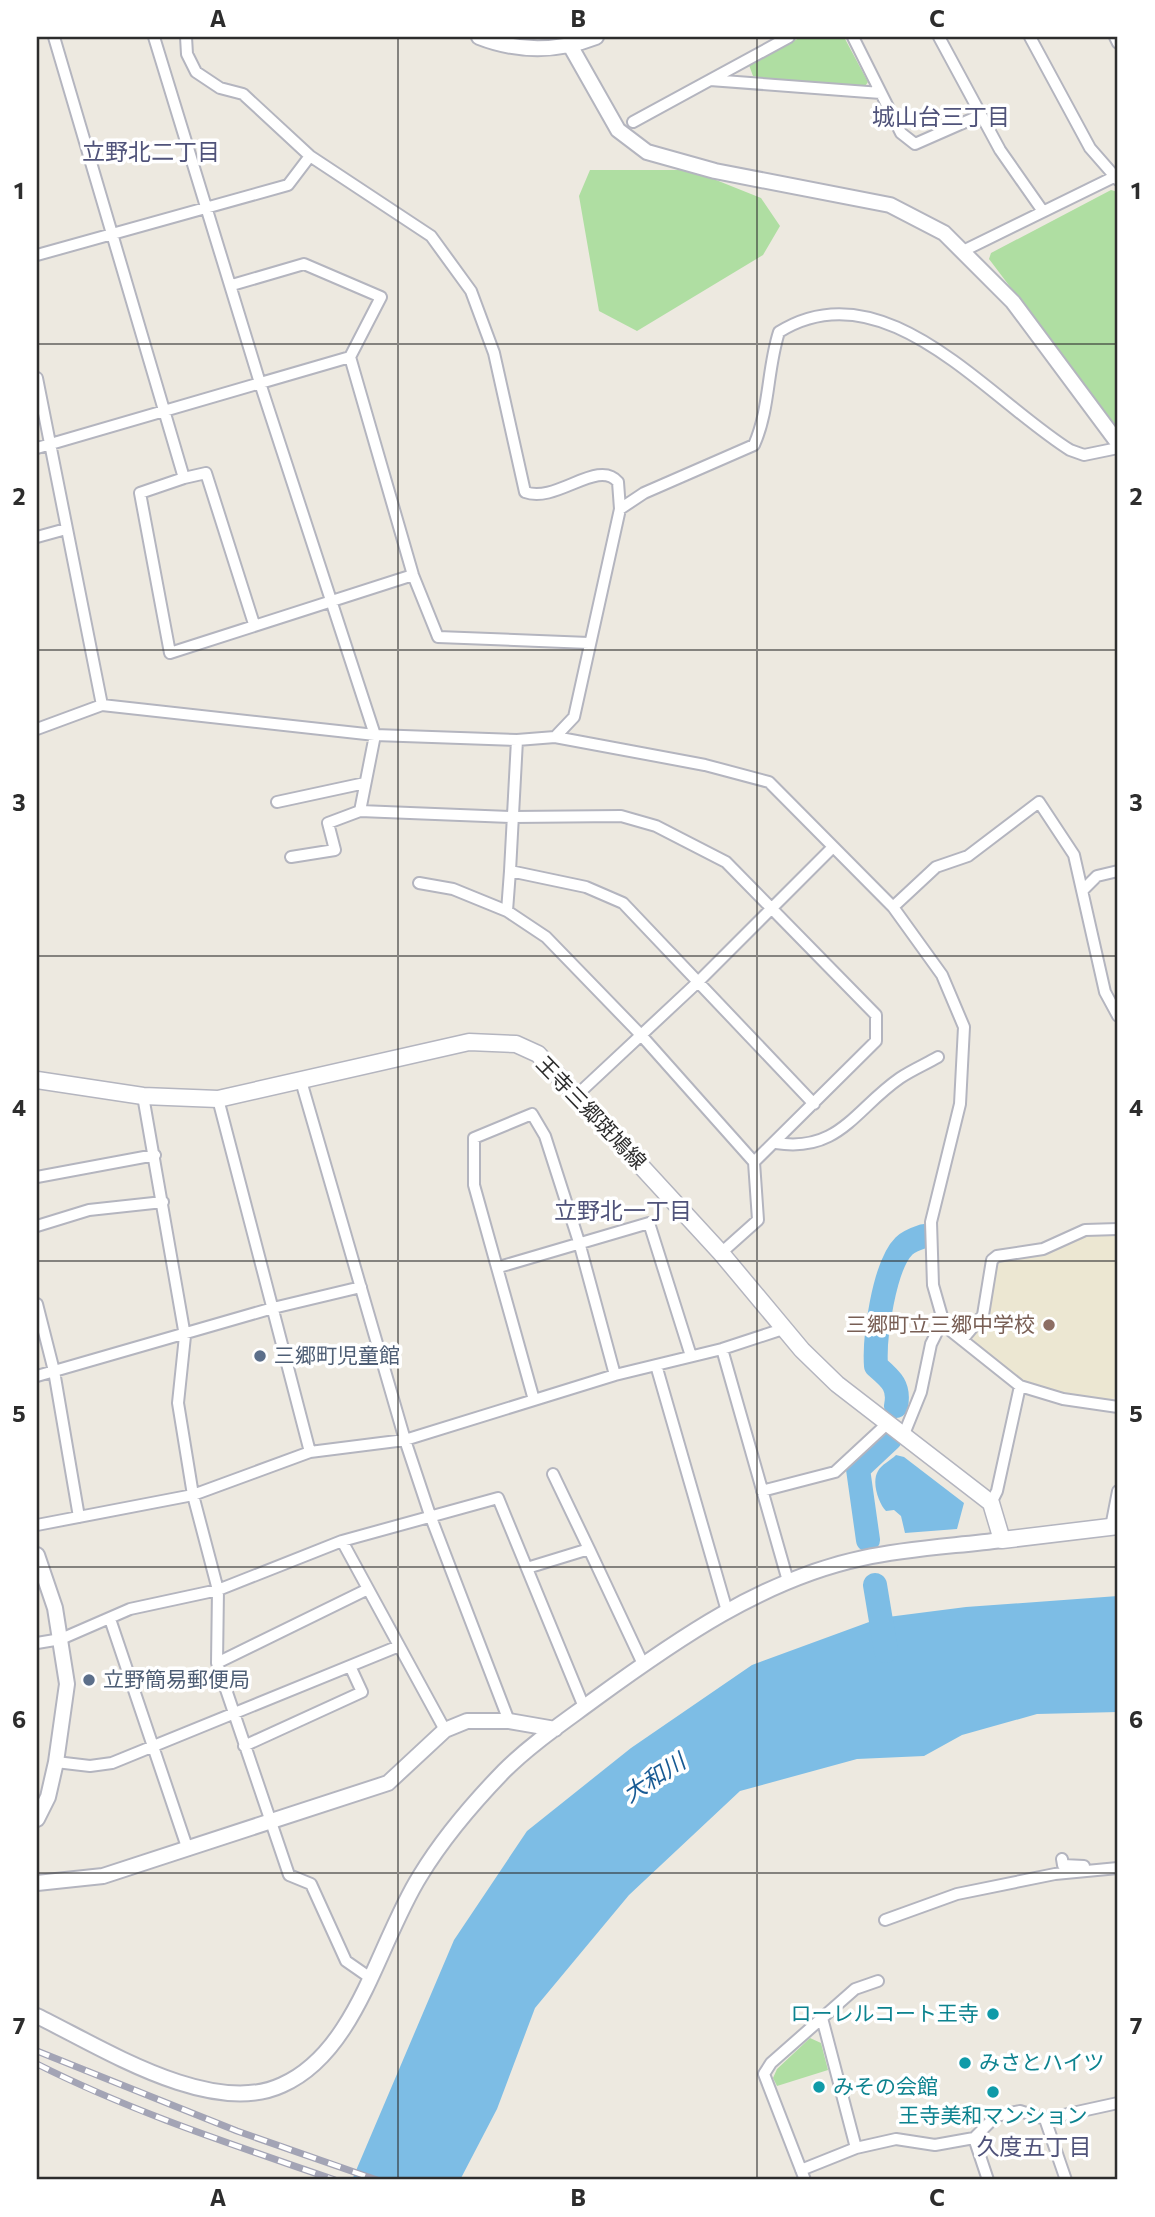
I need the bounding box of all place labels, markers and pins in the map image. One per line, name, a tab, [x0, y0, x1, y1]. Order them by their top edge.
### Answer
place label: 三郷町立三郷中学校	[846, 1311, 1035, 1336]
marker: 三郷町立三郷中学校	[1041, 1317, 1057, 1333]
place label: 三郷町児童館	[274, 1342, 400, 1367]
marker: 三郷町児童館	[252, 1348, 268, 1364]
place label: 立野簡易郵便局	[103, 1666, 250, 1691]
marker: 立野簡易郵便局	[81, 1672, 97, 1688]
place label: ローレルコート王寺	[790, 2000, 979, 2025]
marker: ローレルコート王寺	[985, 2006, 1001, 2022]
place label: みさとハイツ	[979, 2049, 1105, 2074]
marker: みさとハイツ	[957, 2055, 973, 2071]
place label: みその会館	[833, 2073, 938, 2098]
marker: みその会館	[811, 2079, 827, 2095]
marker: 王寺美和マンション	[985, 2084, 1001, 2100]
place label: 王寺美和マンション	[899, 2102, 1088, 2127]

